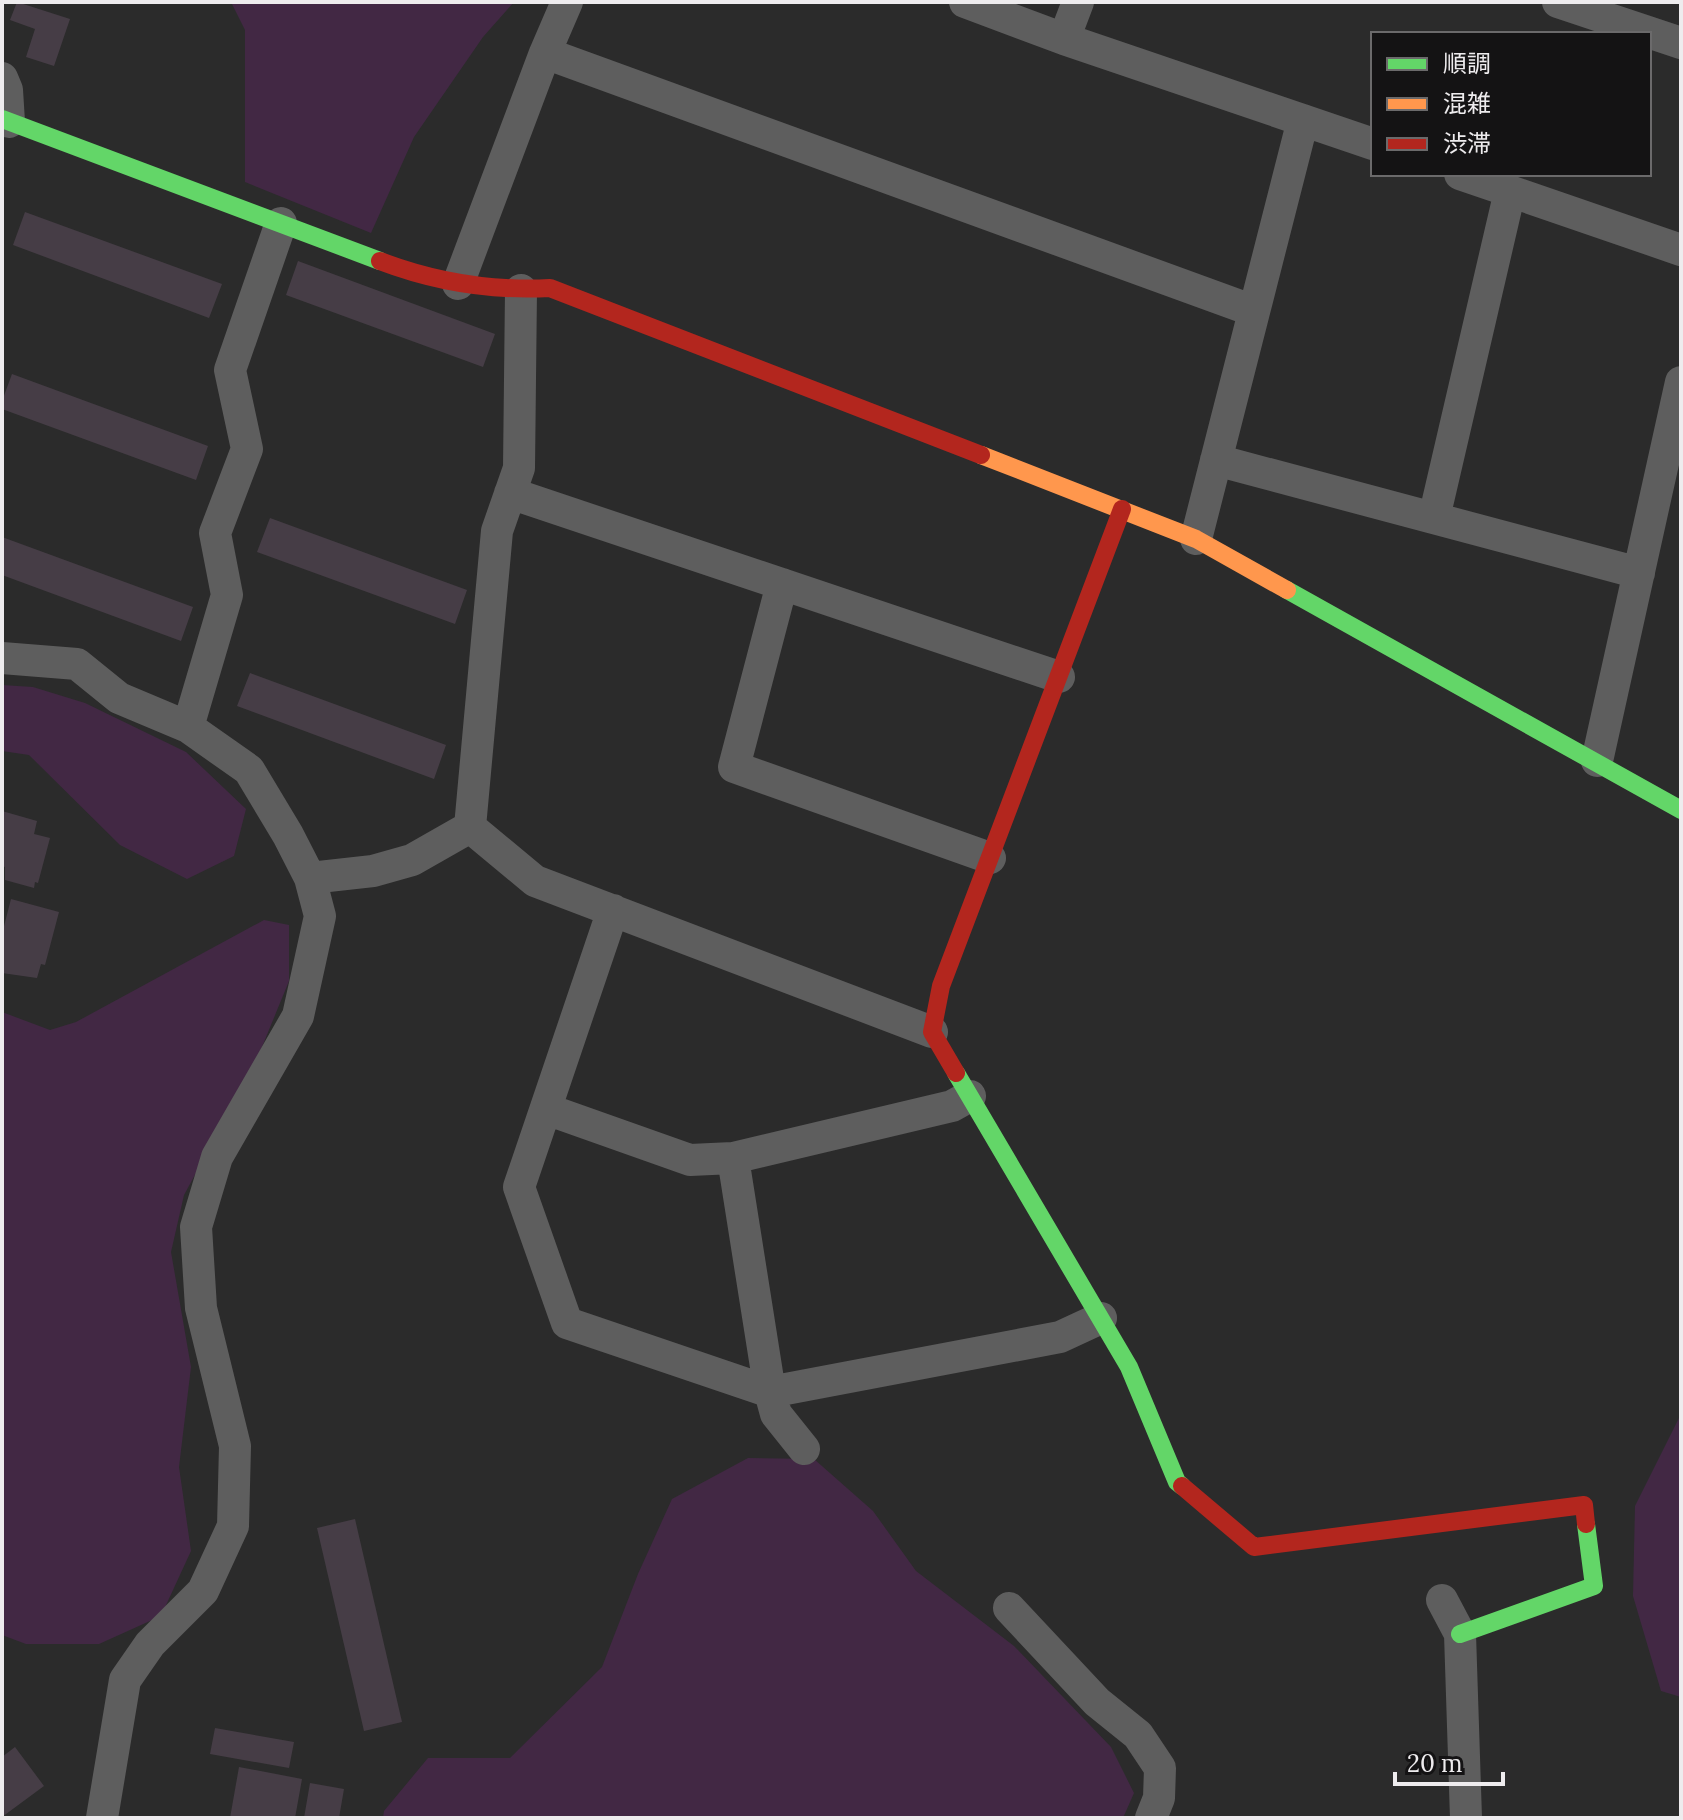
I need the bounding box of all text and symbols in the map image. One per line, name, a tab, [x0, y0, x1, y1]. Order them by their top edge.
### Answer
legend	[1371, 32, 1651, 176]
text: 順調	[1443, 48, 1491, 79]
text: 混雑	[1443, 88, 1491, 119]
text: 渋滞	[1443, 128, 1491, 159]
scale bar	[1395, 1736, 1503, 1786]
text: 20 m	[1407, 1748, 1463, 1779]

